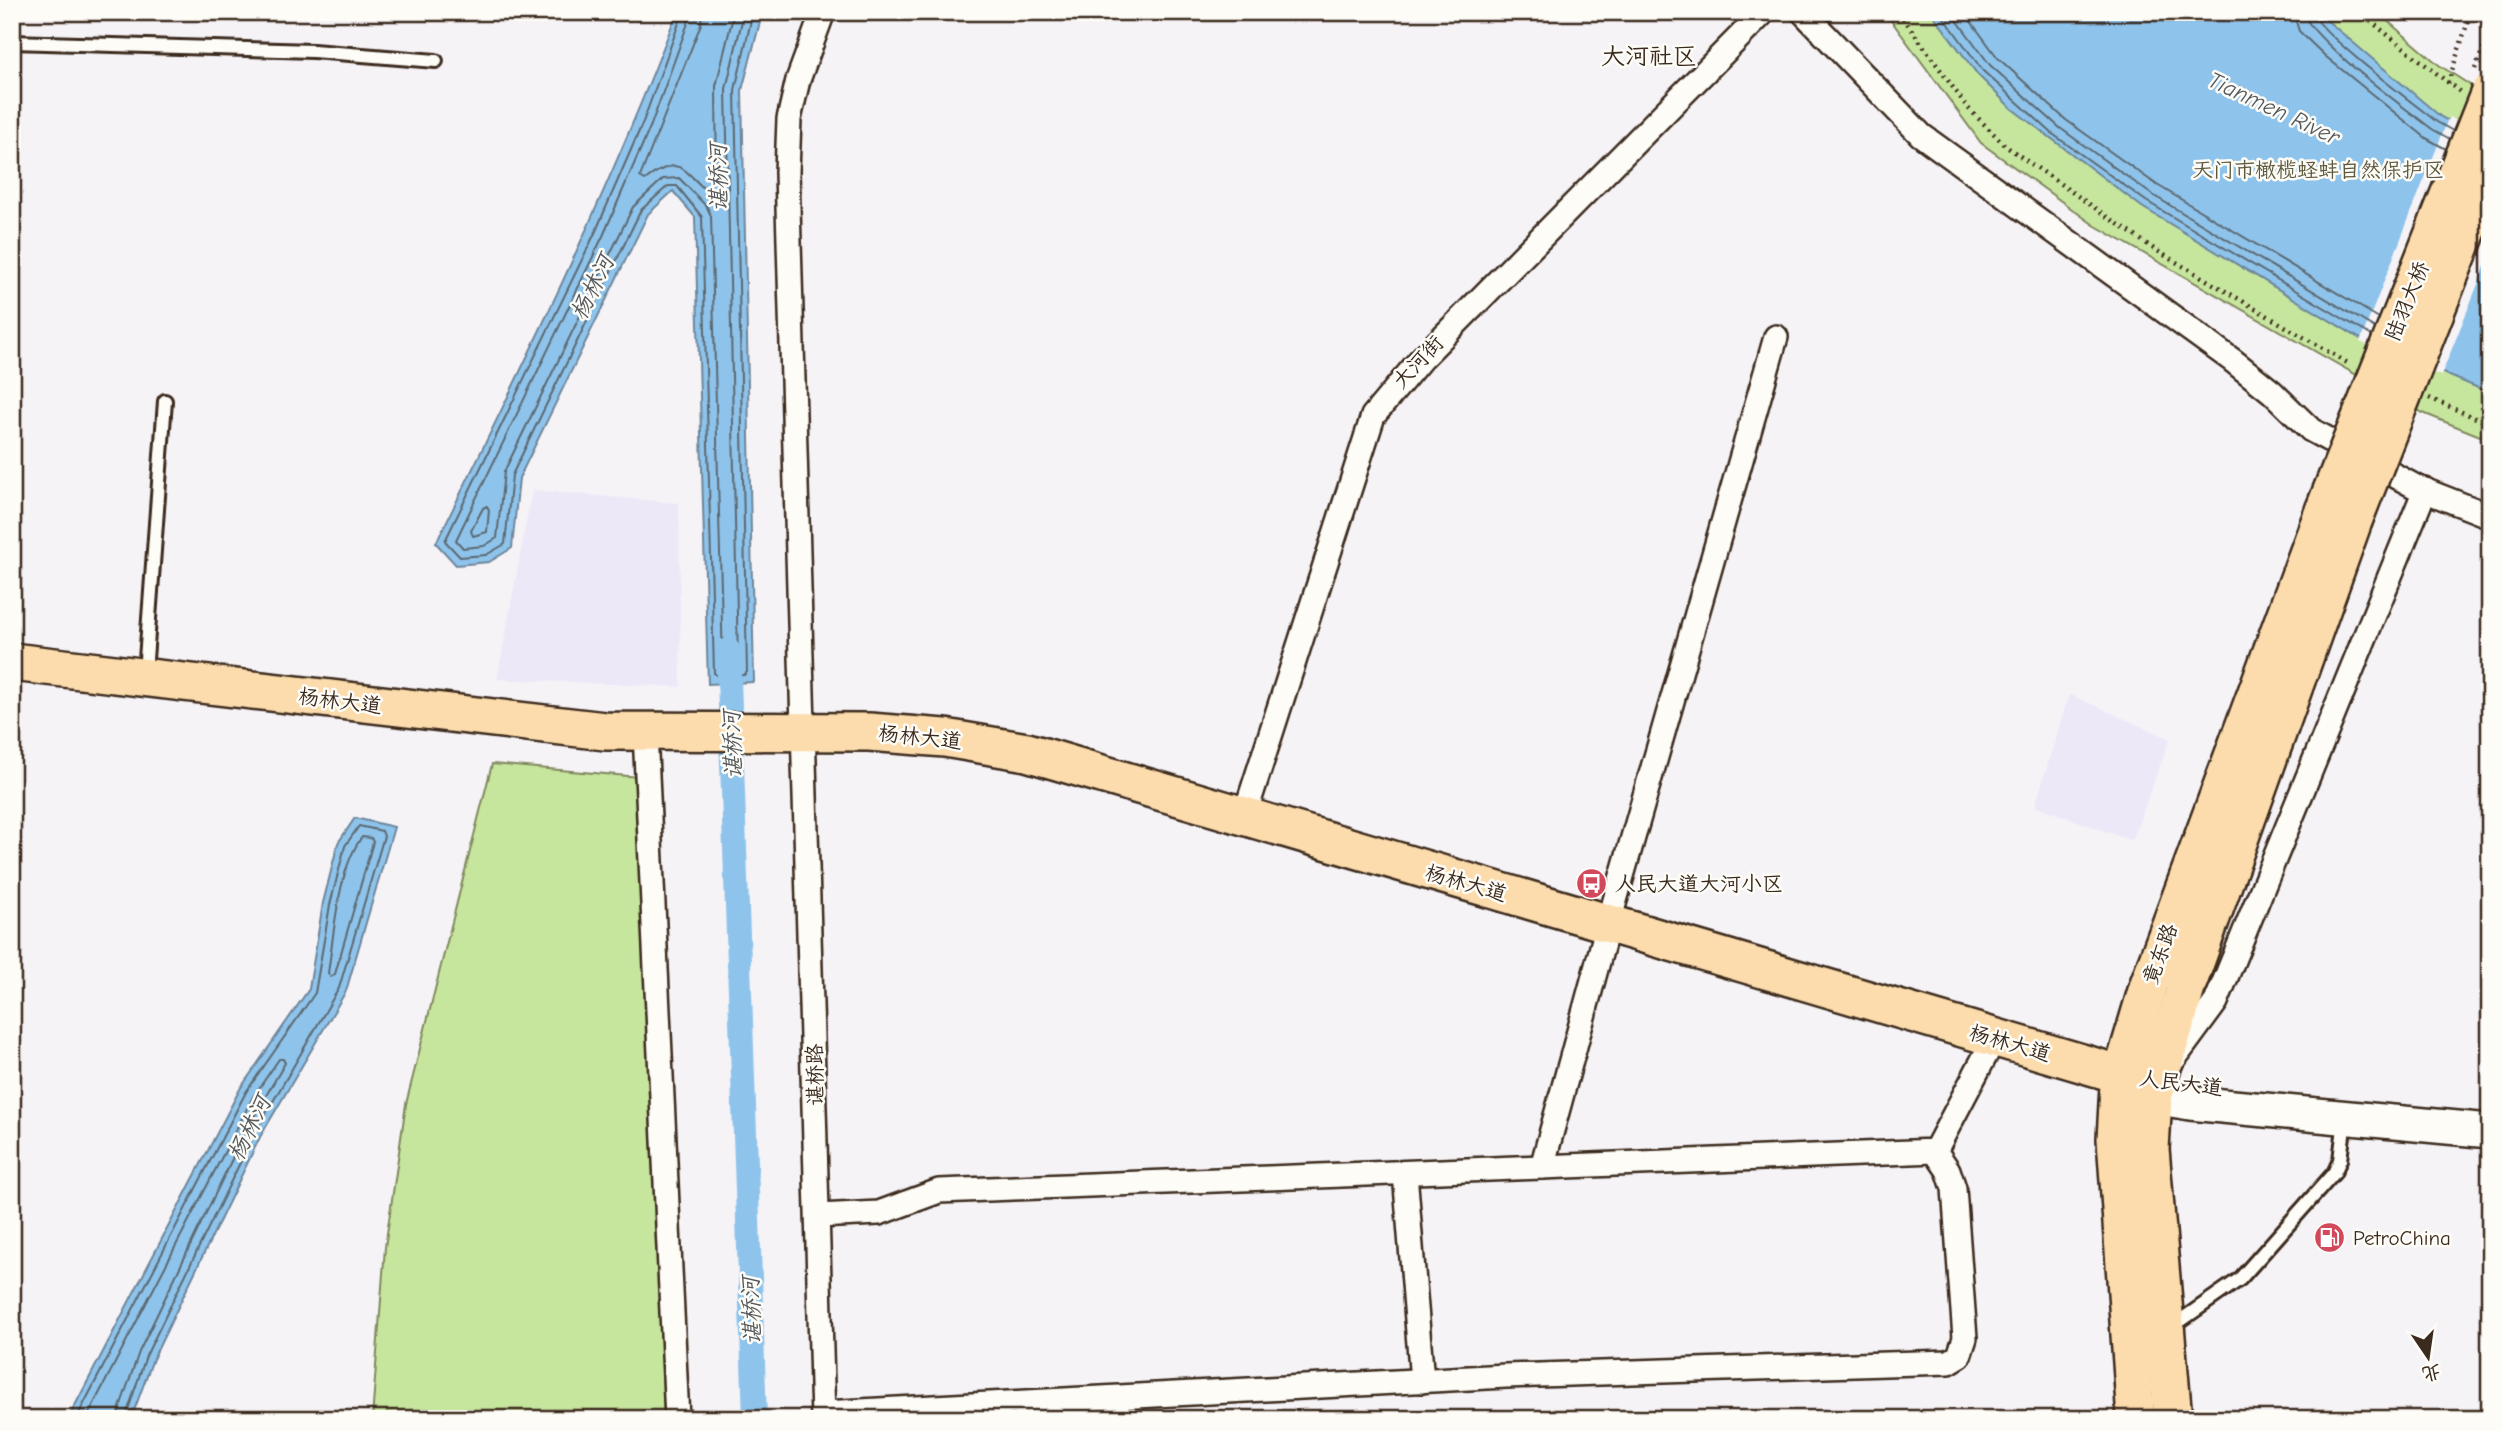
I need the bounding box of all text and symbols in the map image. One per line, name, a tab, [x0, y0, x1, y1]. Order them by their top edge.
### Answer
district label: 大河社区	[1601, 42, 1697, 70]
water label: Tianmen River	[2204, 66, 2345, 151]
water label: 谌桥河	[704, 139, 733, 213]
park label: 天门市橄榄蛏蚌自然保护区	[2192, 158, 2444, 182]
water label: 杨林河	[565, 247, 621, 324]
street label: 陆羽大桥	[2380, 258, 2434, 344]
street label: 大河街	[1388, 331, 1448, 393]
street label: 杨林大道	[297, 684, 383, 718]
water label: 谌桥河	[718, 706, 747, 780]
street label: 杨林大道	[877, 721, 963, 753]
street label: 杨林大道	[1422, 860, 1510, 906]
bus stop icon: 人民大道大河小区	[1575, 867, 1609, 901]
place label: 人民大道大河小区	[1615, 872, 1783, 896]
street label: 竟东路	[2138, 920, 2182, 988]
street label: 杨林大道	[1966, 1020, 2054, 1066]
street label: 谌桥路	[802, 1043, 828, 1107]
street label: 人民大道	[2138, 1066, 2224, 1100]
water label: 杨林河	[222, 1088, 278, 1165]
fuel station icon: PetroChina	[2313, 1221, 2347, 1255]
place label: PetroChina	[2353, 1226, 2451, 1250]
water label: 谌桥河	[737, 1272, 766, 1346]
north arrow	[2394, 1322, 2464, 1392]
text: 北	[2420, 1360, 2443, 1385]

